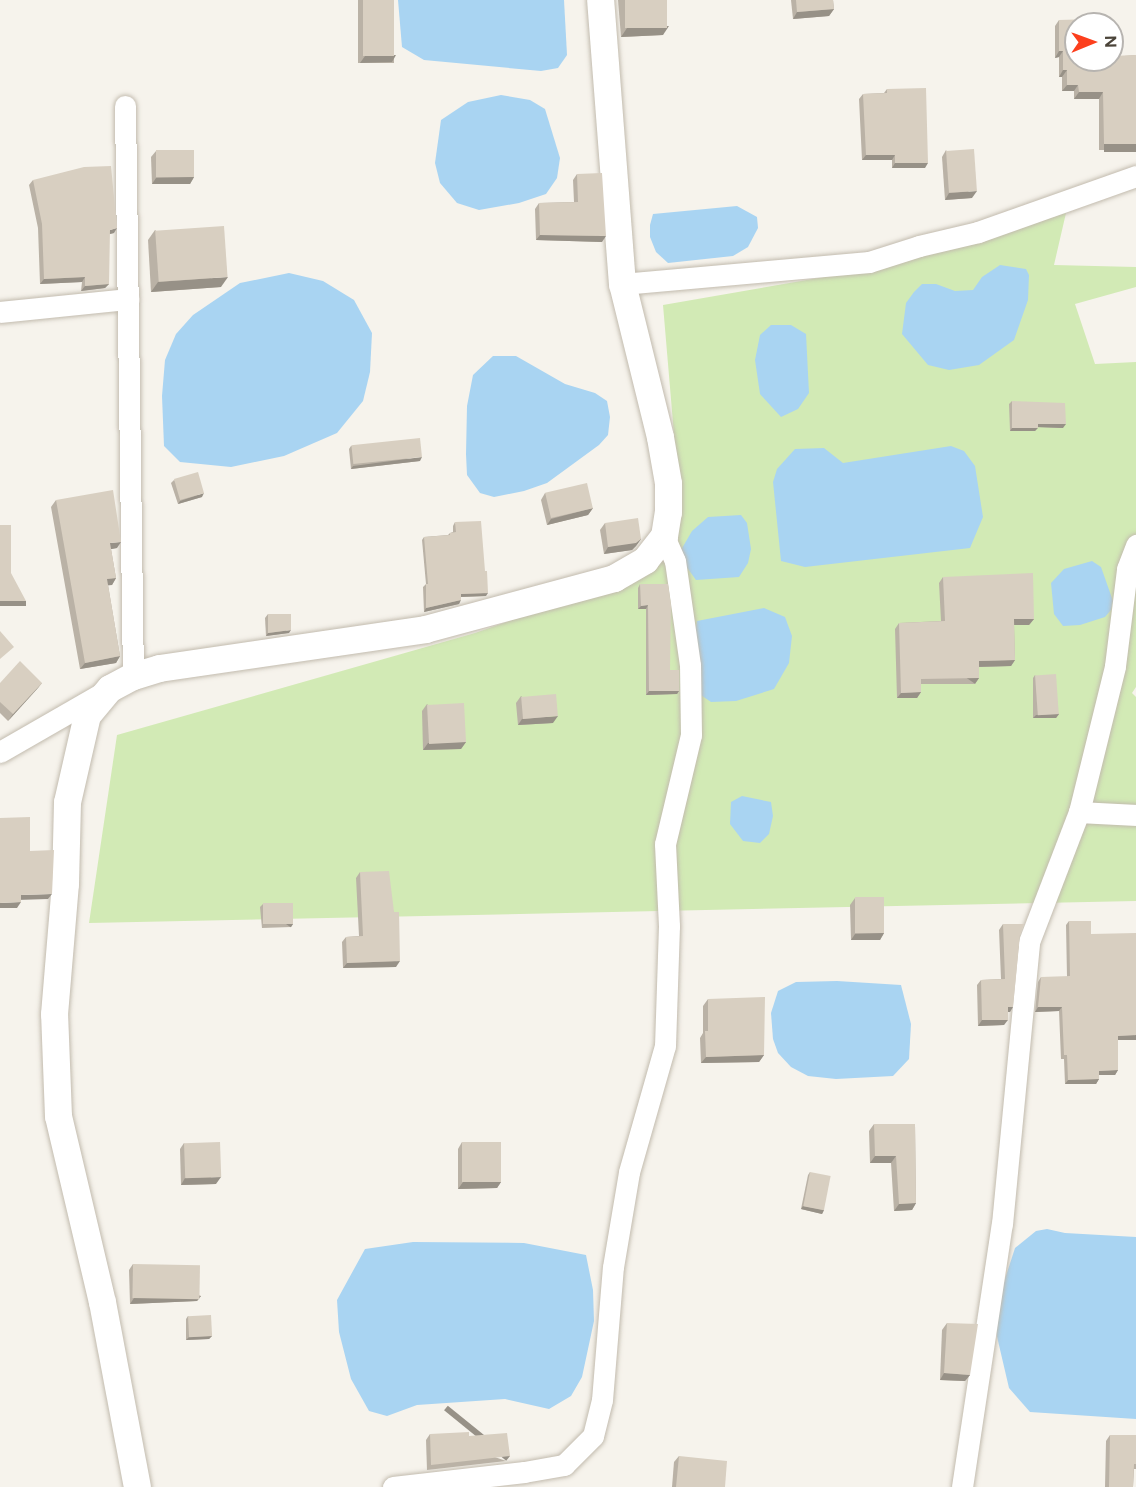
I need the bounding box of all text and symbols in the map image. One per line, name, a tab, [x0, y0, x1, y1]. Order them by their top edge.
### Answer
north arrow	[1064, 12, 1124, 72]
text: N	[1101, 35, 1120, 48]

